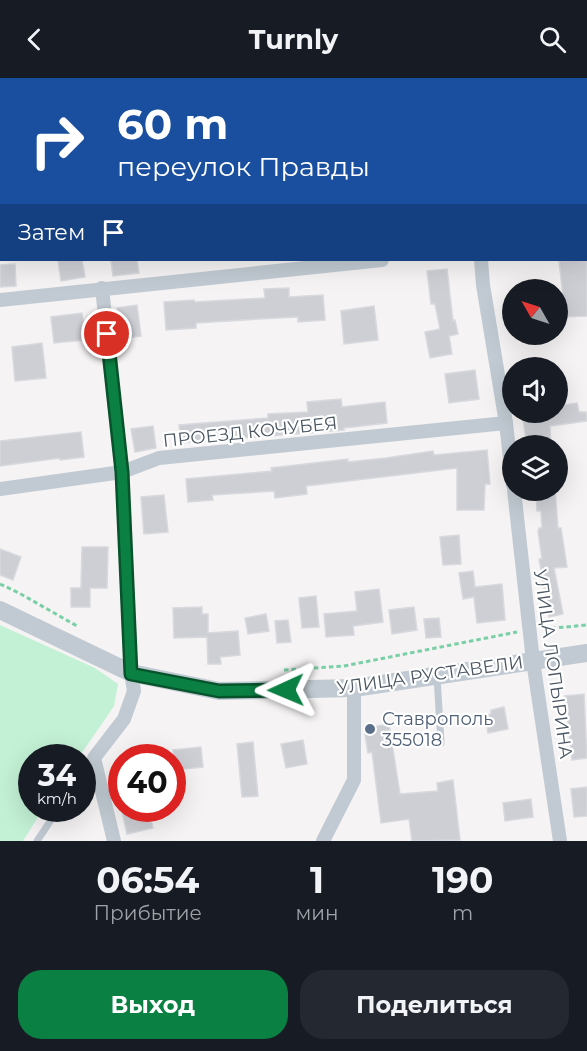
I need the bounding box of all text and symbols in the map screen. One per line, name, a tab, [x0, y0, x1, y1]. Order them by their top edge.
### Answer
icon: back	[18, 23, 51, 56]
text: Turnly	[249, 23, 338, 56]
icon: search	[536, 23, 569, 56]
text: 60 m	[117, 98, 228, 150]
icon: right	[18, 102, 96, 180]
text: переулок Правды	[117, 150, 370, 183]
icon: arrive	[97, 216, 130, 249]
text: Затем	[18, 219, 85, 246]
north arrow	[502, 279, 568, 345]
map controls	[502, 279, 568, 501]
pin	[81, 308, 132, 359]
icon: arrive	[90, 317, 123, 350]
button: sound	[502, 357, 568, 423]
street label: ПРОЕЗД КОЧУБЕЯ	[162, 412, 338, 452]
button: layers	[502, 435, 568, 501]
street label: УЛИЦА ЛОПЫРИНА	[529, 568, 577, 761]
street label: УЛИЦА РУСТАВЕЛИ	[335, 651, 525, 699]
position arrow	[254, 658, 318, 722]
place label: Ставрополь 355018	[382, 708, 493, 751]
marker: Ставрополь 355018	[363, 722, 377, 736]
speed limit sign: 40	[108, 744, 186, 822]
text: 34	[38, 757, 76, 794]
text: km/h	[37, 789, 77, 808]
text: 06:54	[96, 858, 199, 902]
text: 1	[310, 858, 324, 902]
text: 190	[432, 858, 493, 902]
text: Прибытие	[93, 901, 202, 925]
text: мин	[295, 901, 338, 925]
text: m	[452, 901, 473, 925]
button: Выход	[18, 970, 288, 1039]
button: Поделиться	[300, 970, 569, 1039]

